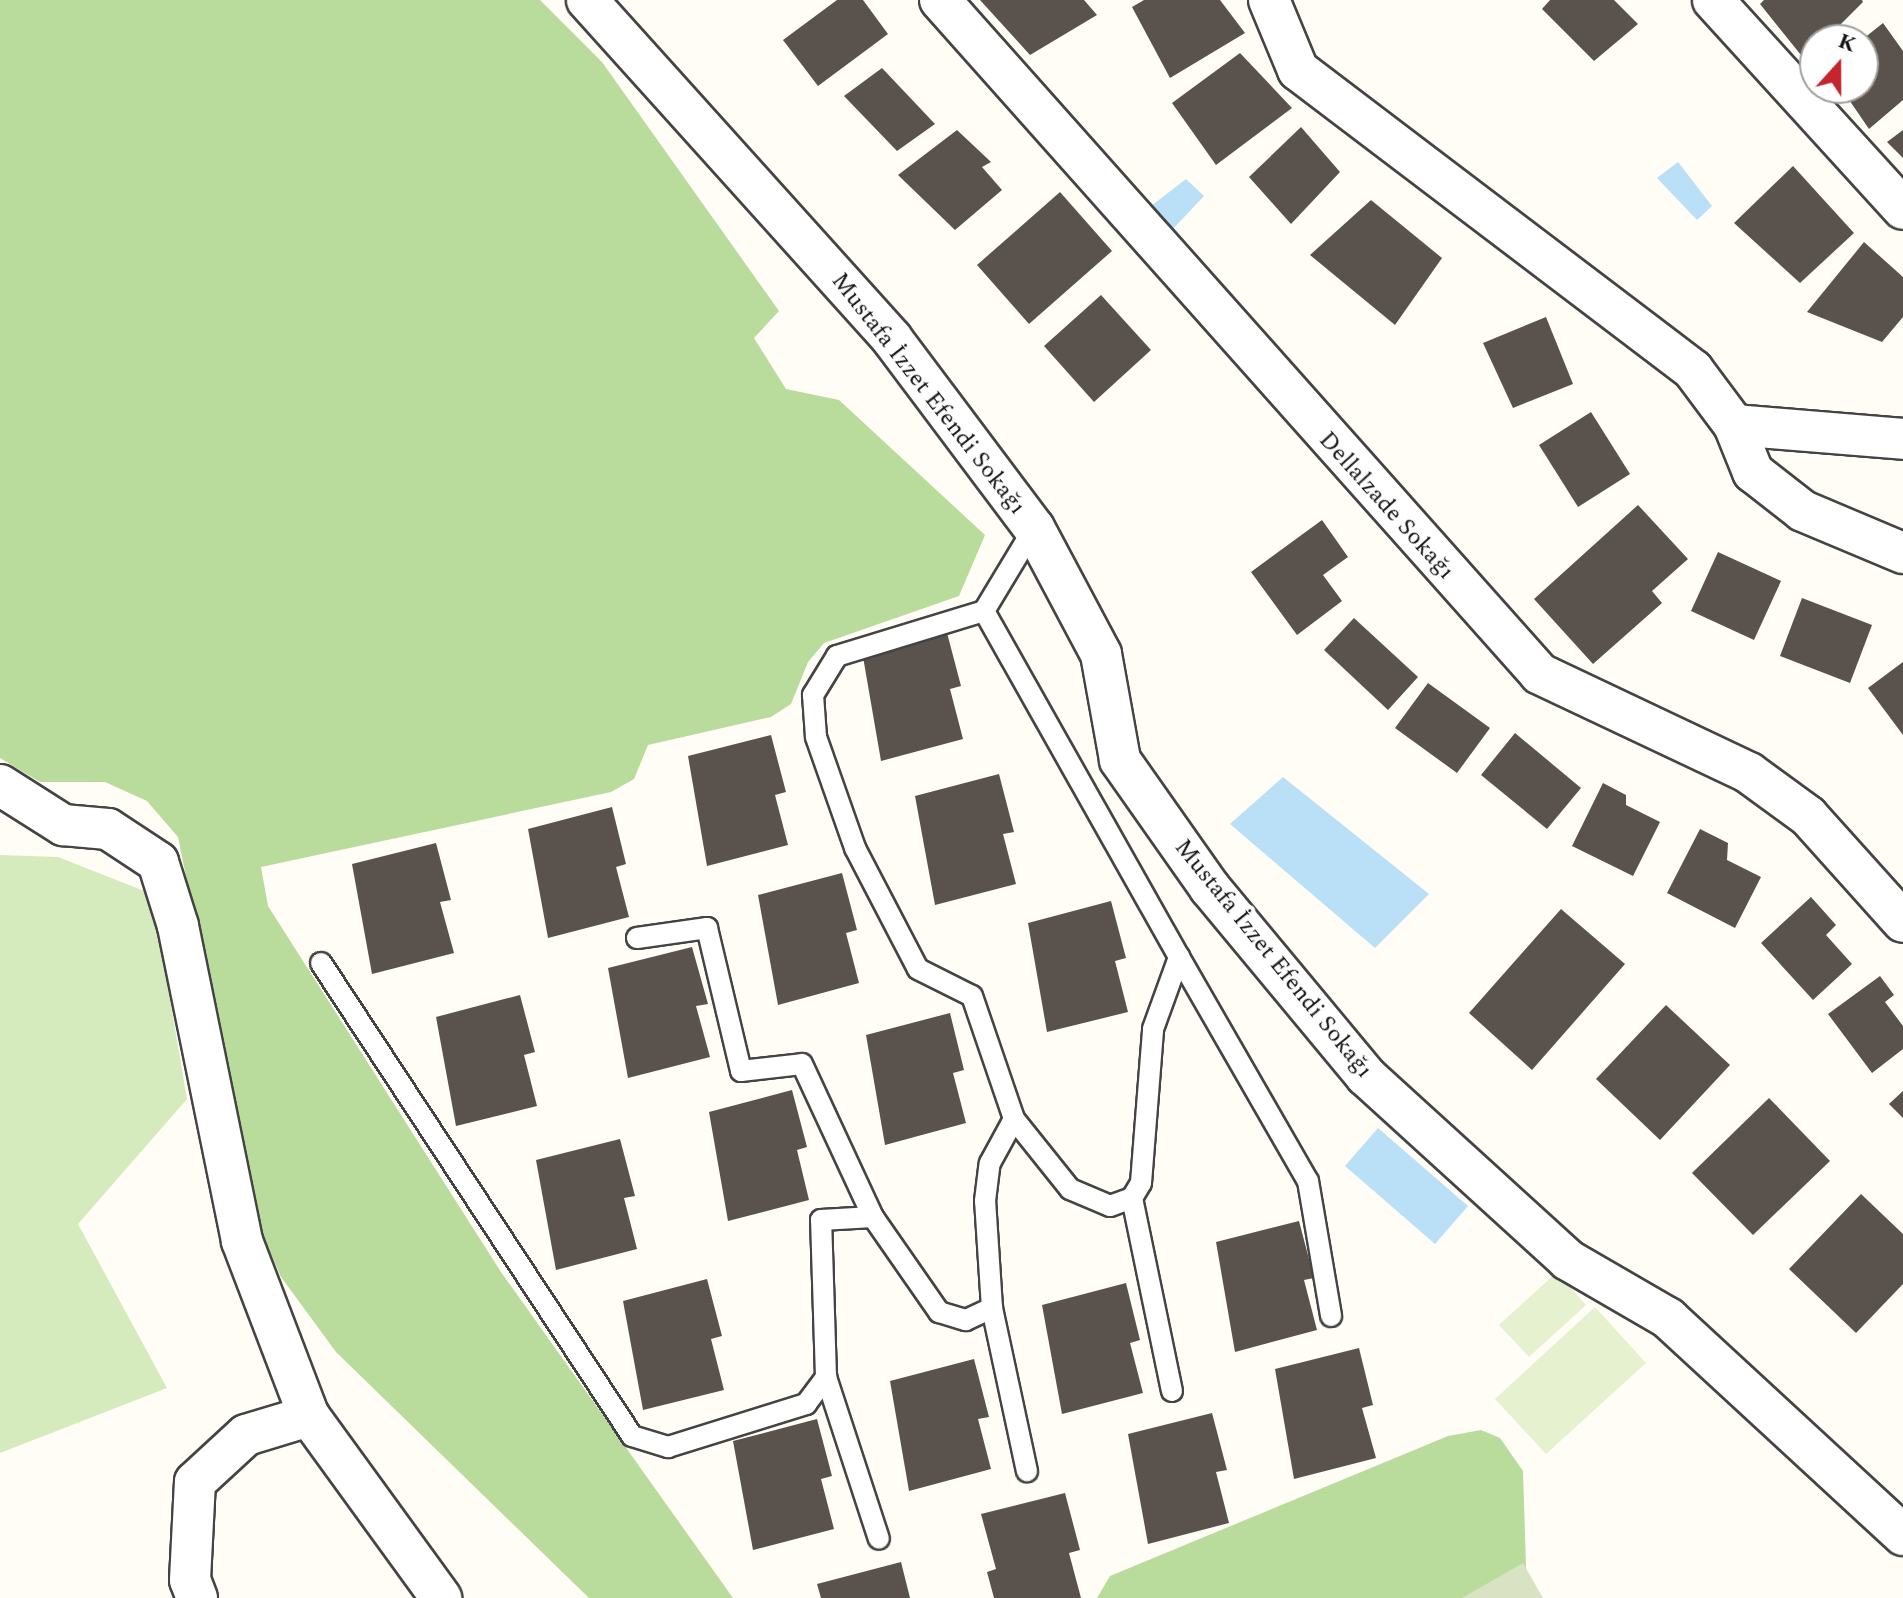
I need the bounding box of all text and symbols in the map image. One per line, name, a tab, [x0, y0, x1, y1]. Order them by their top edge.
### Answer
north arrow	[1799, 24, 1879, 104]
text: K	[1833, 25, 1861, 61]
street label: Mustafa İzzet Efendi Sokağı	[825, 267, 1031, 521]
street label: Dellalzade Sokağı	[1312, 426, 1460, 586]
street label: Mustafa İzzet Efendi Sokağı	[1168, 834, 1378, 1084]

